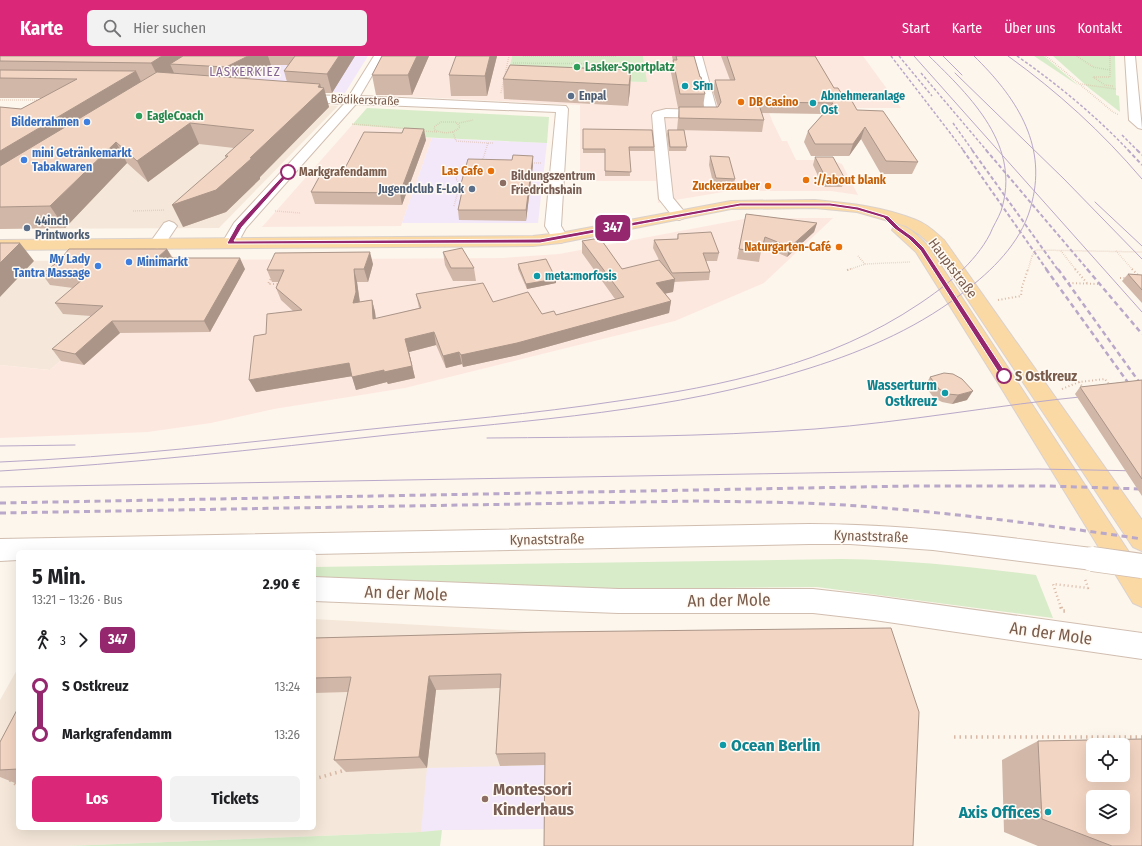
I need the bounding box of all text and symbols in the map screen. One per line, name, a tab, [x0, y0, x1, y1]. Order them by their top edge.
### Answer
search box	[87, 10, 367, 46]
text: Karte	[20, 17, 63, 40]
icon: search	[101, 17, 123, 39]
text: Hier suchen	[133, 19, 206, 37]
text: Start	[902, 20, 930, 37]
text: Karte	[952, 20, 982, 37]
text: Über uns	[1004, 20, 1056, 37]
text: Kontakt	[1078, 20, 1122, 37]
place label: Lasker-Sportplatz	[585, 60, 675, 74]
marker: Lasker-Sportplatz	[572, 62, 582, 72]
district label: LASKERKIEZ	[209, 64, 281, 79]
place label: SFm	[693, 79, 713, 93]
marker: SFm	[680, 81, 690, 91]
place label: Enpal	[579, 89, 607, 103]
place label: Abnehmeranlage Ost	[820, 89, 905, 117]
marker: Enpal	[566, 91, 576, 101]
street label: Bödikerstraße	[330, 92, 400, 108]
place label: DB Casino	[749, 95, 799, 109]
marker: DB Casino	[736, 97, 746, 107]
marker: Abnehmeranlage Ost	[808, 98, 818, 108]
place label: EagleCoach	[147, 109, 204, 123]
marker: EagleCoach	[134, 111, 144, 121]
place label: Bilderrahmen	[11, 115, 79, 129]
marker: Bilderrahmen	[82, 117, 92, 127]
place label: mini Getränkemarkt Tabakwaren	[32, 146, 132, 174]
marker: mini Getränkemarkt Tabakwaren	[19, 155, 29, 165]
marker: Markgrafendamm	[280, 164, 296, 180]
place label: Las Cafe	[442, 164, 483, 178]
place label: Markgrafendamm	[299, 165, 387, 179]
marker: Las Cafe	[486, 166, 496, 176]
place label: Bildungszentrum Friedrichshain	[511, 169, 595, 197]
place label: ://about blank	[814, 173, 887, 187]
marker: ://about blank	[801, 175, 811, 185]
marker: Bildungszentrum Friedrichshain	[498, 178, 508, 188]
place label: Zuckerzauber	[692, 179, 761, 193]
marker: Zuckerzauber	[763, 181, 773, 191]
place label: Jugendclub E-Lok	[377, 182, 465, 196]
marker: Jugendclub E-Lok	[467, 184, 477, 194]
place label: 44inch Printworks	[35, 214, 90, 242]
line badge: 347	[590, 215, 636, 241]
text: 347	[603, 219, 623, 236]
marker: 44inch Printworks	[22, 223, 32, 233]
street label: Hauptstraße	[924, 235, 981, 302]
place label: Naturgarten-Café	[744, 240, 831, 254]
marker: Naturgarten-Café	[834, 242, 844, 252]
place label: My Lady Tantra Massage	[13, 252, 90, 280]
place label: Minimarkt	[137, 255, 189, 269]
marker: Minimarkt	[124, 257, 134, 267]
marker: My Lady Tantra Massage	[93, 261, 103, 271]
place label: meta:morfosis	[545, 269, 618, 283]
marker: meta:morfosis	[532, 271, 542, 281]
marker: S Ostkreuz	[996, 368, 1012, 384]
place label: S Ostkreuz	[1015, 368, 1077, 385]
place label: Wasserturm Ostkreuz	[867, 377, 937, 410]
marker: Wasserturm Ostkreuz	[940, 388, 950, 398]
street label: Kynaststraße	[833, 527, 909, 546]
street label: Kynaststraße	[510, 530, 584, 549]
text: 5 Min.	[32, 563, 85, 590]
text: 2.90 €	[263, 575, 300, 593]
street label: An der Mole	[364, 582, 448, 605]
street label: An der Mole	[687, 589, 771, 612]
text: 13:21 – 13:26 · Bus	[32, 592, 123, 607]
street label: An der Mole	[1008, 617, 1094, 650]
icon: walk	[32, 629, 54, 651]
icon: forward	[72, 629, 94, 651]
text: 347	[108, 631, 127, 648]
text: 3	[60, 633, 66, 648]
text: S Ostkreuz	[62, 677, 129, 695]
text: 13:24	[275, 679, 300, 694]
text: Markgrafendamm	[62, 725, 172, 743]
text: 13:26	[274, 727, 300, 742]
place label: Ocean Berlin	[731, 735, 821, 756]
map controls	[1086, 738, 1130, 834]
button: locate	[1086, 738, 1130, 782]
marker: Ocean Berlin	[718, 740, 728, 750]
button: Los	[32, 776, 162, 822]
button: Tickets	[170, 776, 300, 822]
place label: Montessori Kinderhaus	[493, 779, 574, 820]
button: layers	[1086, 790, 1130, 834]
marker: Montessori Kinderhaus	[480, 794, 490, 804]
place label: Axis Offices	[958, 802, 1041, 823]
marker: Axis Offices	[1043, 807, 1053, 817]

